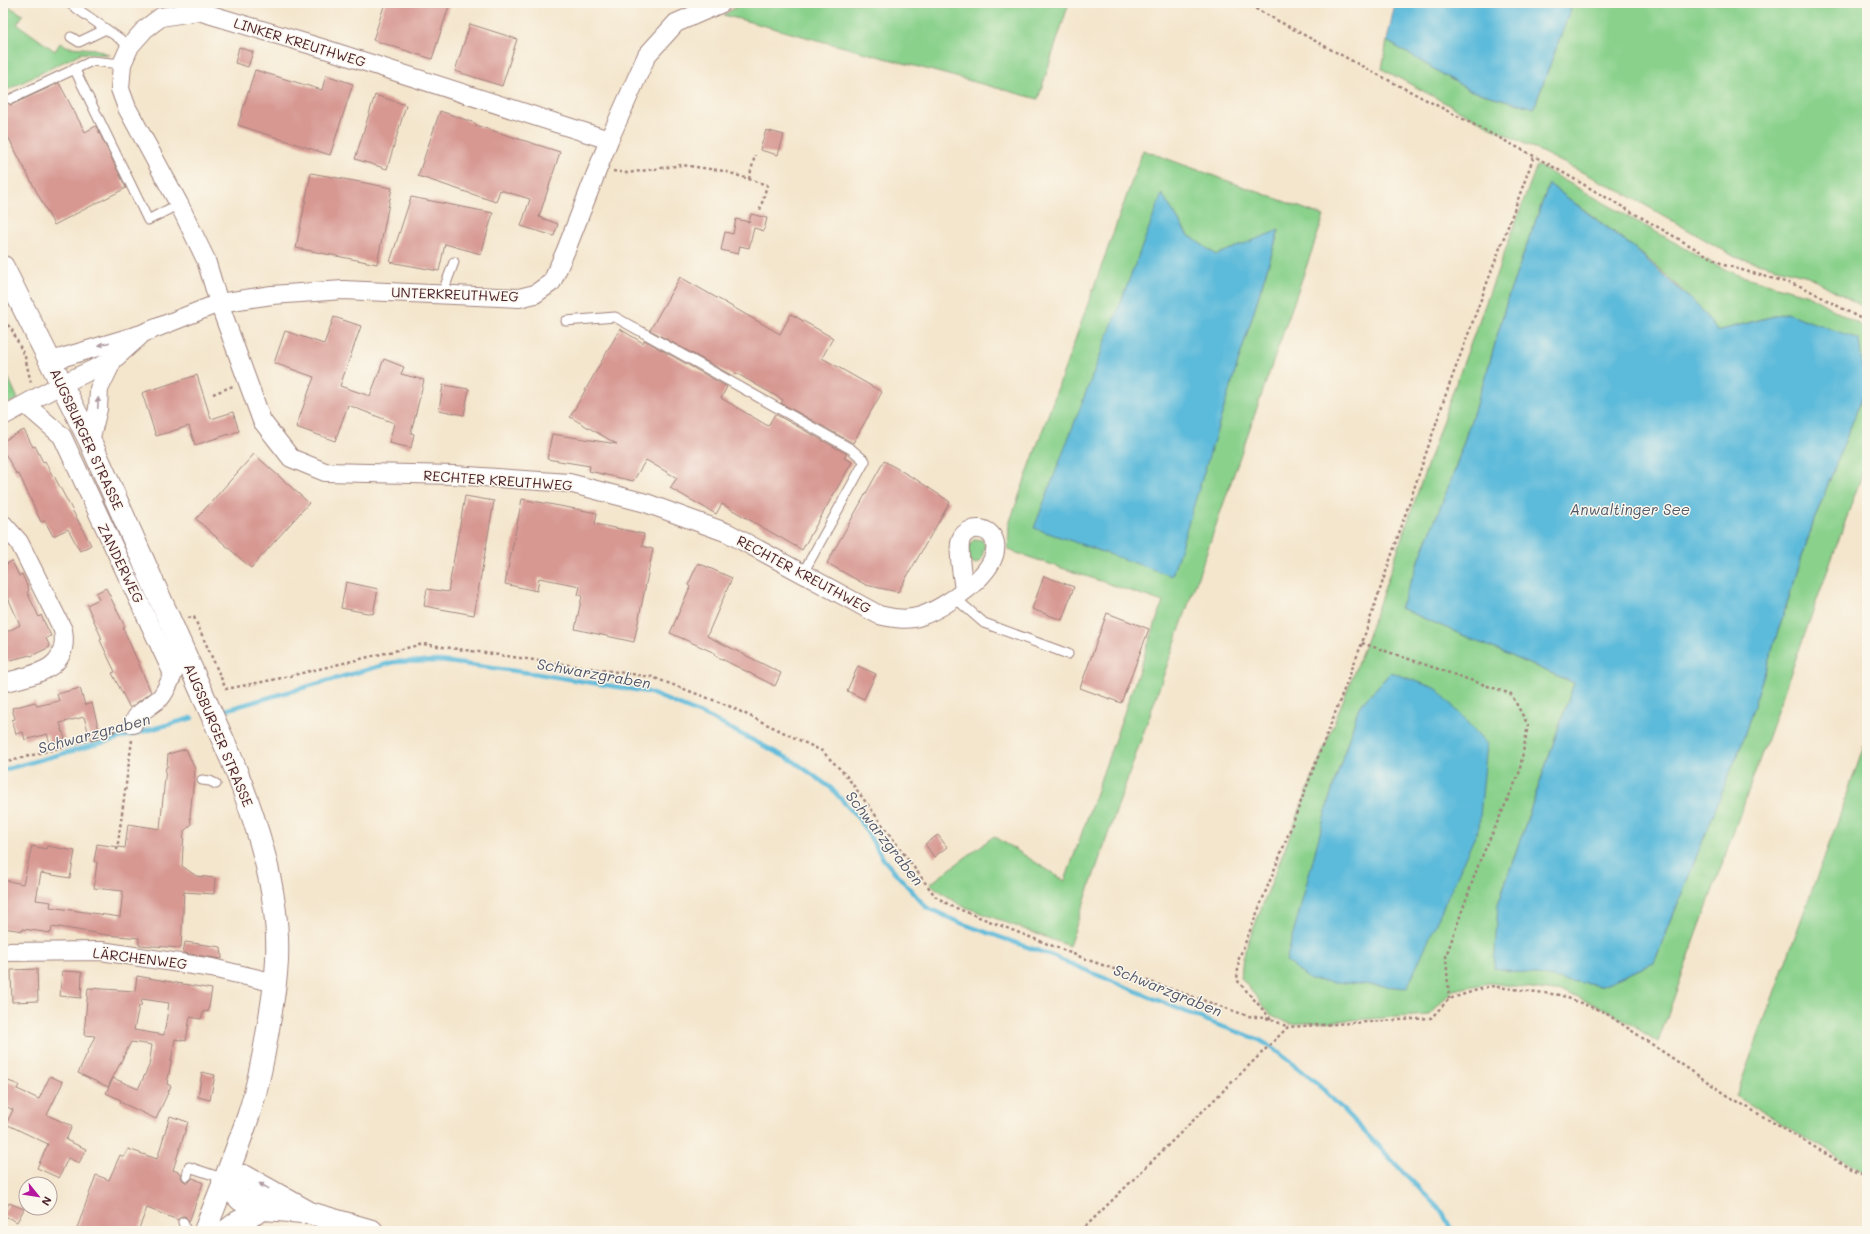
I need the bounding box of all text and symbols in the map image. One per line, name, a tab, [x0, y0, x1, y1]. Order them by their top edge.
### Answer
street label: LINKER KREUTHWEG	[232, 13, 368, 71]
street label: UNTERKREUTHWEG	[391, 282, 519, 306]
one-way arrow	[97, 341, 109, 347]
street label: AUGSBURGER STRASSE	[46, 365, 128, 513]
one-way arrow	[95, 396, 101, 409]
street label: RECHTER KREUTHWEG	[423, 465, 573, 495]
water label: Anwaltinger See	[1570, 499, 1690, 519]
street label: ZANDERWEG	[93, 520, 149, 606]
street label: RECHTER KREUTHWEG	[734, 531, 874, 617]
water label: Schwarzgraben	[535, 653, 653, 693]
street label: AUGSBURGER STRASSE	[180, 660, 258, 810]
water label: Schwarzgraben	[36, 708, 152, 758]
water label: Schwarzgraben	[842, 786, 928, 890]
street label: LÄRCHENWEG	[92, 943, 188, 973]
water label: Schwarzgraben	[1111, 959, 1225, 1021]
north arrow	[18, 1176, 58, 1216]
one-way arrow	[258, 1183, 270, 1189]
text: N	[39, 1194, 56, 1209]

